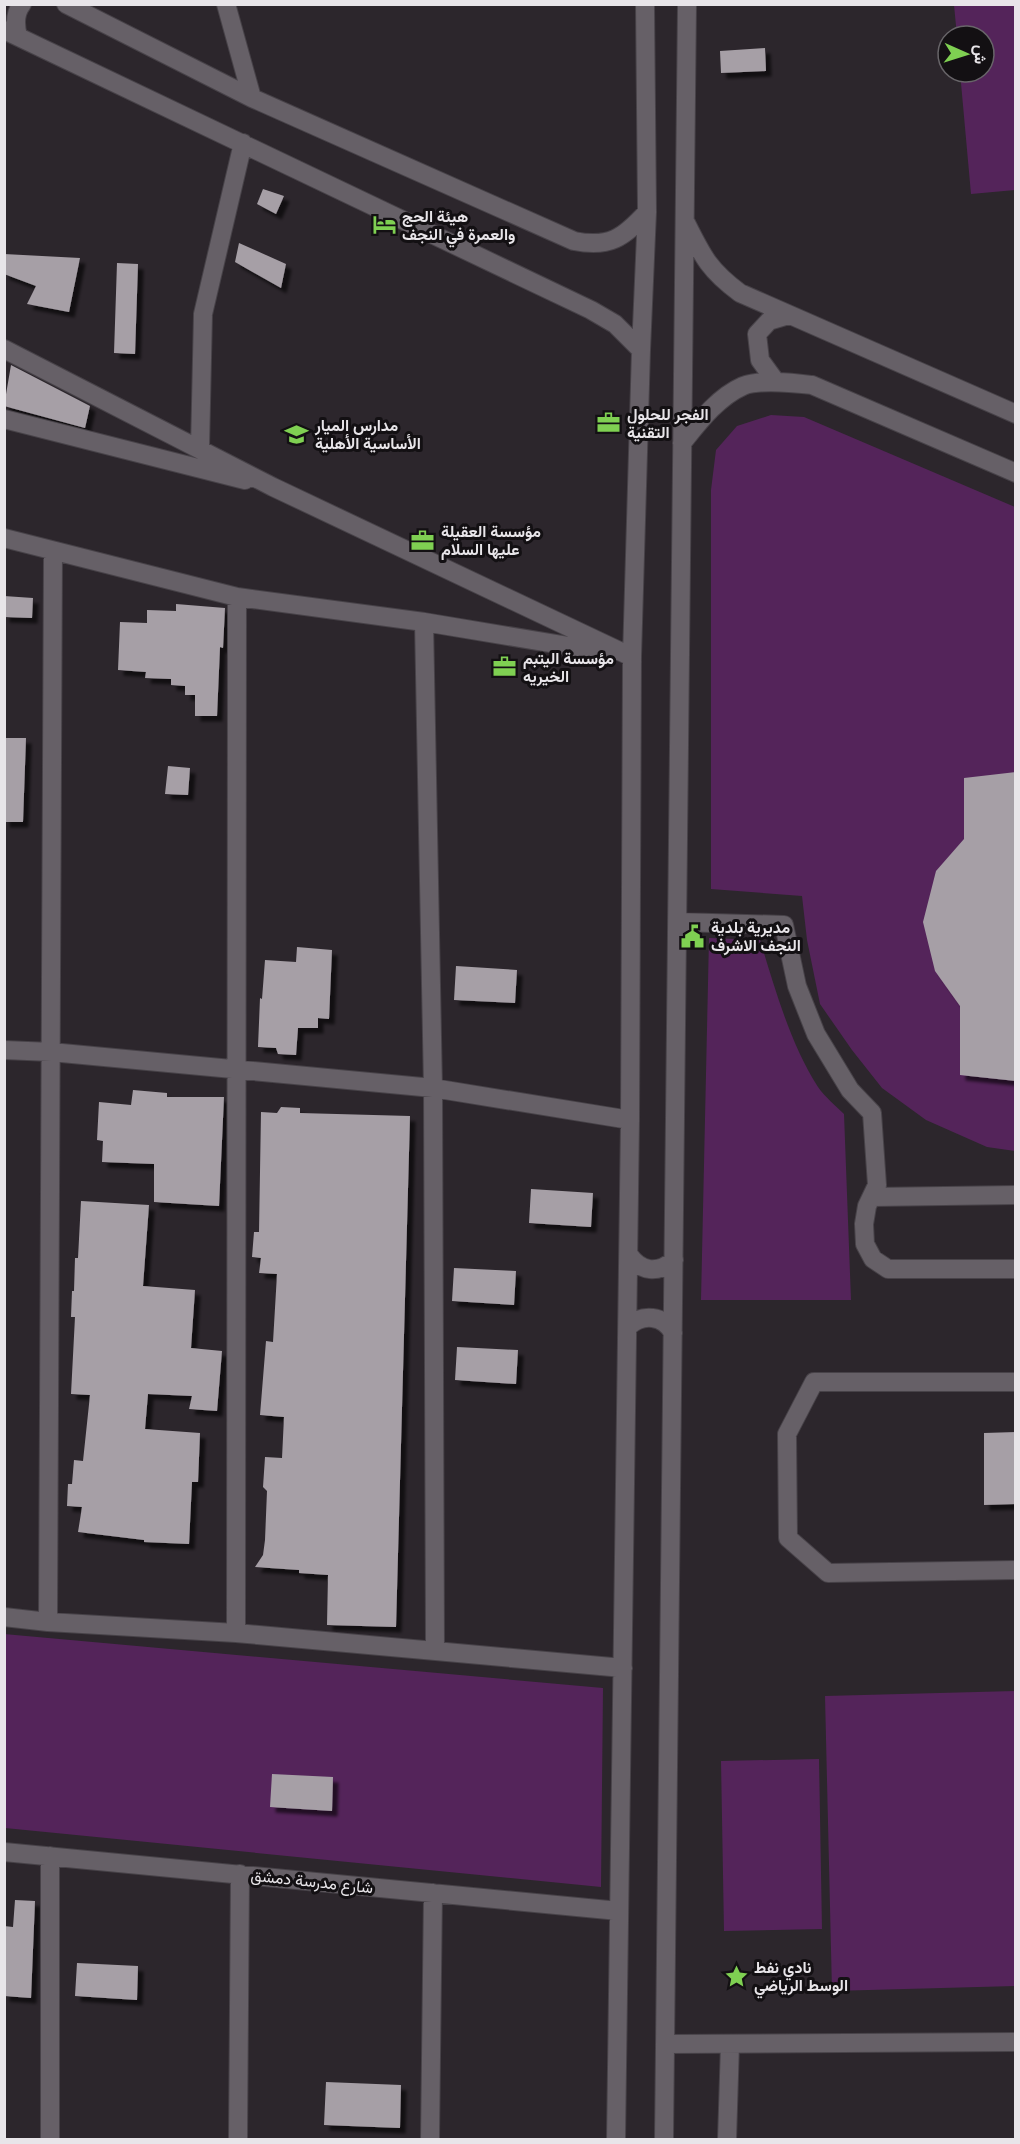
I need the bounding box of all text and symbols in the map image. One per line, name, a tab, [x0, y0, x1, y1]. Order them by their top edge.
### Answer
north arrow	[936, 24, 996, 84]
text: ش	[970, 45, 990, 65]
place label: هيئة الحج والعمرة في النجف	[402, 207, 516, 248]
hotel icon: هيئة الحج والعمرة في النجف	[371, 212, 397, 238]
place label: الفجر للحلول التقنية	[627, 405, 709, 442]
office icon: الفجر للحلول التقنية	[596, 410, 622, 436]
place label: مدارس الميار الأساسية الأهلية	[314, 416, 421, 453]
school or university icon: مدارس الميار الأساسية الأهلية	[284, 421, 310, 447]
place label: مؤسسة العقيلة عليها السلام	[441, 522, 541, 560]
office icon: مؤسسة العقيلة عليها السلام	[410, 527, 436, 553]
place label: مؤسسة اليتبم الخيريه	[523, 649, 614, 687]
office icon: مؤسسة اليتبم الخيريه	[492, 654, 518, 680]
place label: مديرية بلدية النجف الاشرف	[711, 918, 801, 956]
public building icon: مديرية بلدية النجف الاشرف	[680, 923, 706, 949]
street label: شارع مدرسة دمشق	[250, 1866, 374, 1899]
place label: نادي نفط الوسط الرياضي	[754, 1958, 848, 1999]
place icon: نادي نفط الوسط الرياضي	[723, 1963, 749, 1989]

